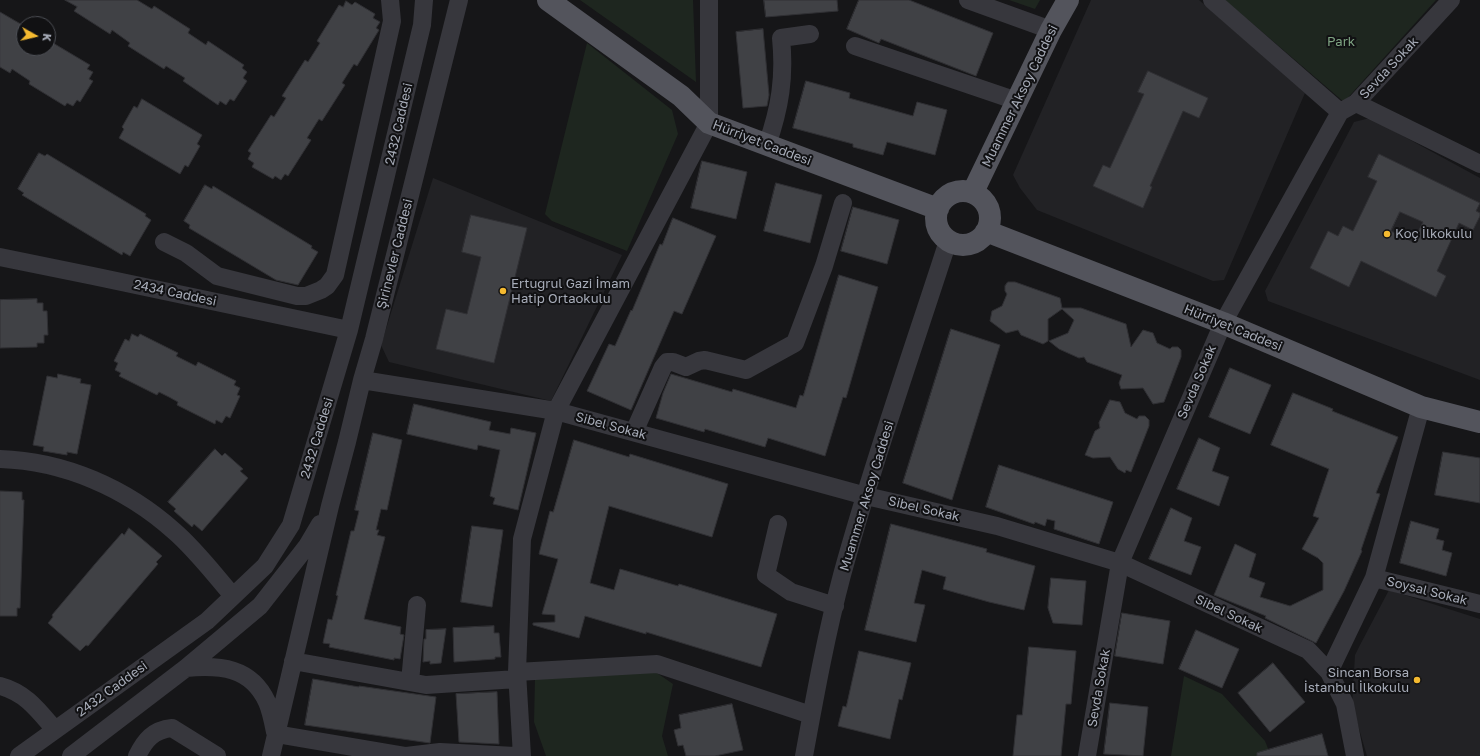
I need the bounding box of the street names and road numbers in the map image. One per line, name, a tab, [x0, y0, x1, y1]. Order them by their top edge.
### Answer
street label: Muammer Aksoy Caddesi	[979, 22, 1061, 170]
street label: Sevda Sokak	[1356, 34, 1422, 102]
street label: 2432 Caddesi	[382, 81, 416, 167]
street label: Hürriyet Caddesi	[710, 117, 814, 169]
street label: Şirinevler Caddesi	[374, 197, 416, 311]
street label: 2434 Caddesi	[132, 277, 218, 309]
street label: Hürriyet Caddesi	[1182, 301, 1284, 355]
street label: Sevda Sokak	[1174, 342, 1220, 422]
street label: 2432 Caddesi	[297, 396, 337, 480]
street label: Sibel Sokak	[574, 409, 648, 443]
street label: Muammer Aksoy Caddesi	[837, 419, 897, 573]
street label: Sibel Sokak	[887, 493, 961, 525]
street label: Soysal Sokak	[1385, 573, 1469, 609]
street label: Sibel Sokak	[1193, 592, 1265, 636]
street label: Sevda Sokak	[1084, 648, 1114, 728]
street label: 2432 Caddesi	[73, 658, 151, 720]

